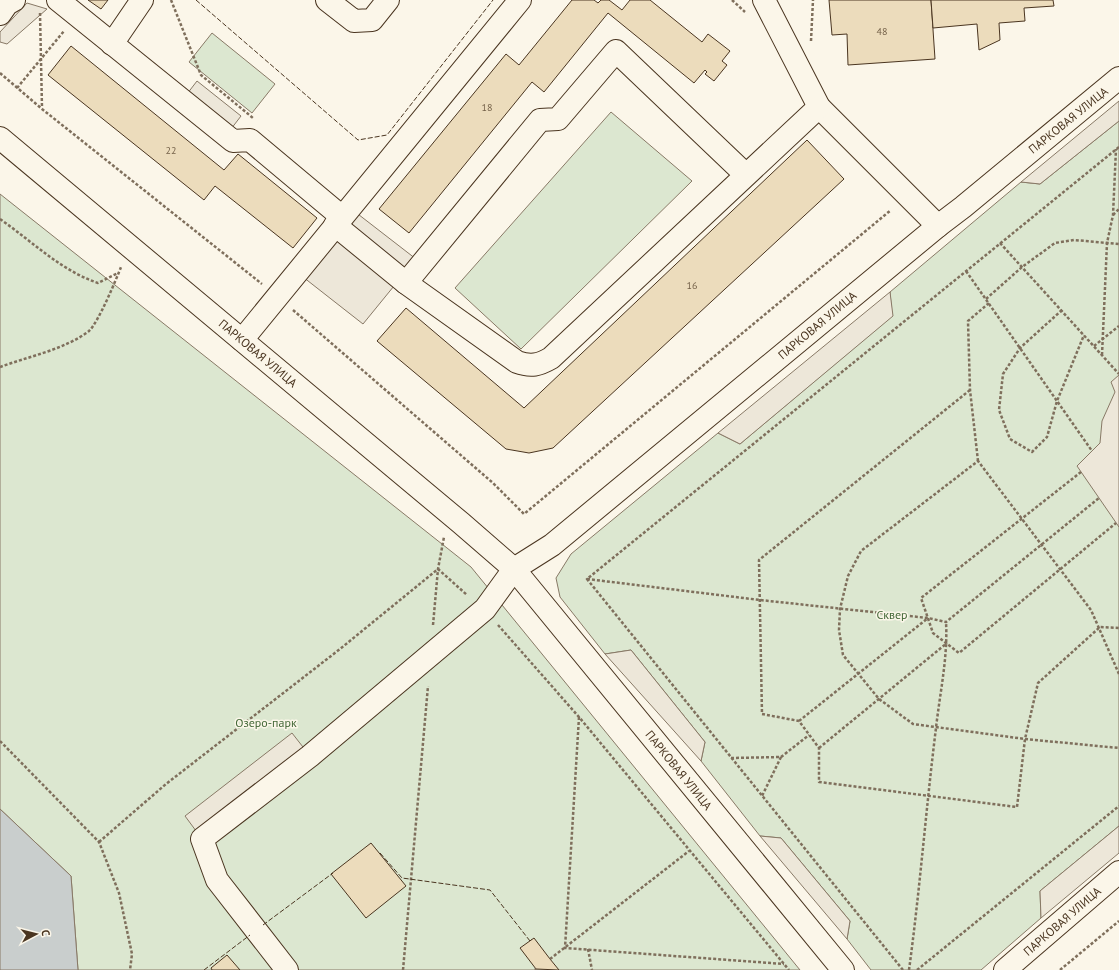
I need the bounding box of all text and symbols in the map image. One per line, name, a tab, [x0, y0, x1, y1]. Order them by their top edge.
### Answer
house number: 48	[877, 25, 887, 38]
street label: ПАРКОВАЯ УЛИЦА	[1025, 83, 1111, 157]
house number: 18	[482, 101, 492, 114]
house number: 22	[166, 144, 176, 157]
house number: 16	[687, 279, 697, 292]
street label: ПАРКОВАЯ УЛИЦА	[775, 288, 859, 362]
street label: ПАРКОВАЯ УЛИЦА	[216, 316, 300, 390]
park label: Сквер	[876, 607, 908, 622]
park label: Озеро-парк	[235, 715, 297, 730]
street label: ПАРКОВАЯ УЛИЦА	[642, 727, 716, 813]
street label: ПАРКОВАЯ УЛИЦА	[1020, 883, 1104, 959]
north arrow	[16, 914, 56, 954]
text: С	[39, 929, 53, 937]

